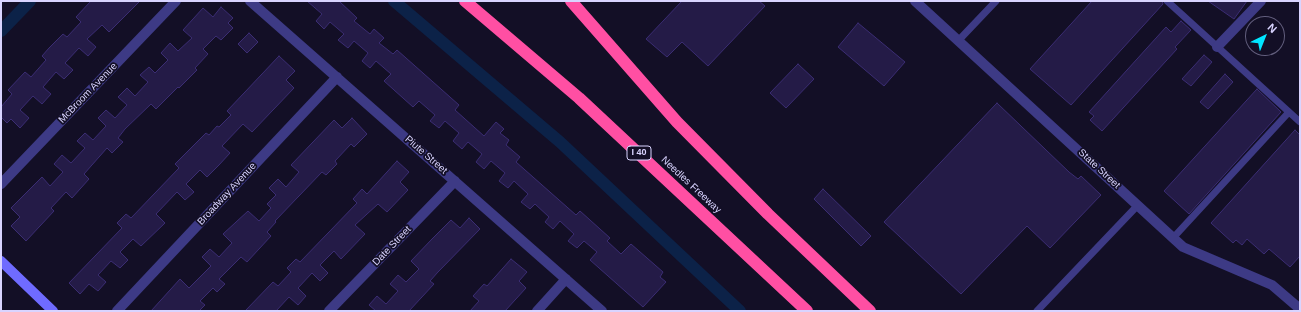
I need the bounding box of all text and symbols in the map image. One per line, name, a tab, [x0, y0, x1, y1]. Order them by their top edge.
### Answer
north arrow	[1245, 16, 1285, 56]
text: N	[1265, 21, 1279, 35]
street label: McBroom Avenue	[56, 60, 120, 126]
street label: Piute Street	[402, 133, 450, 177]
road number: I 40	[627, 146, 651, 160]
street label: State Street	[1076, 147, 1122, 191]
street label: Needles Freeway	[658, 154, 724, 216]
street label: Broadway Avenue	[195, 160, 259, 228]
street label: Date Street	[370, 224, 414, 268]

